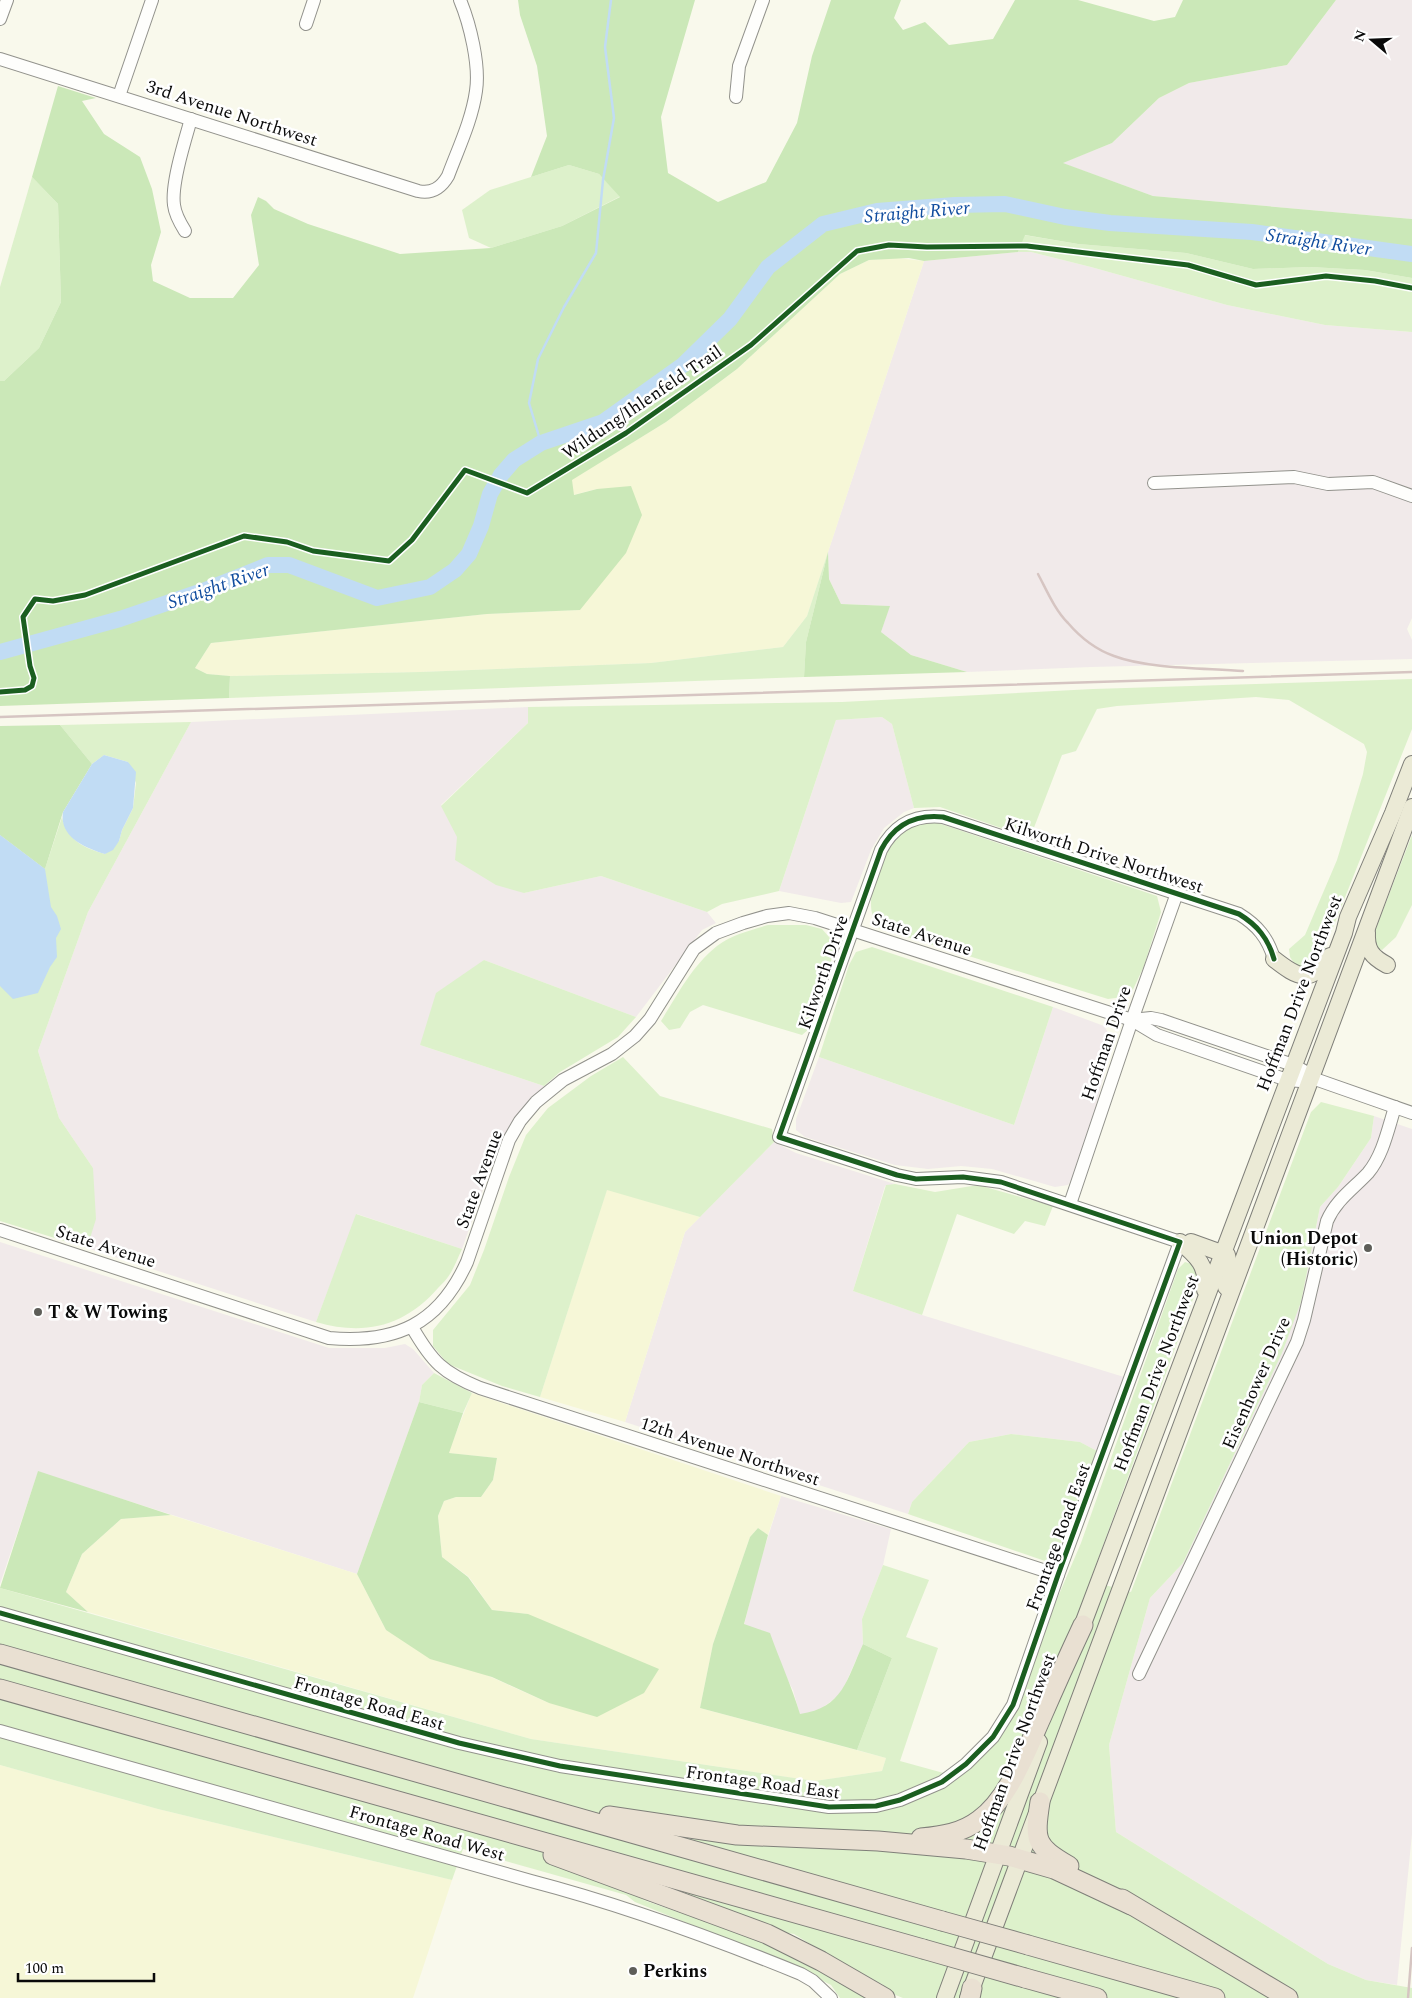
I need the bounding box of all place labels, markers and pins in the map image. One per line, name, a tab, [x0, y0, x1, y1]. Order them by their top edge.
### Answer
place label: Union Depot (Historic)	[1249, 1225, 1358, 1273]
marker: Union Depot (Historic)	[1362, 1242, 1374, 1254]
place label: T & W Towing	[48, 1299, 168, 1326]
marker: T & W Towing	[32, 1306, 44, 1318]
place label: Perkins	[643, 1958, 707, 1985]
marker: Perkins	[627, 1965, 639, 1977]

